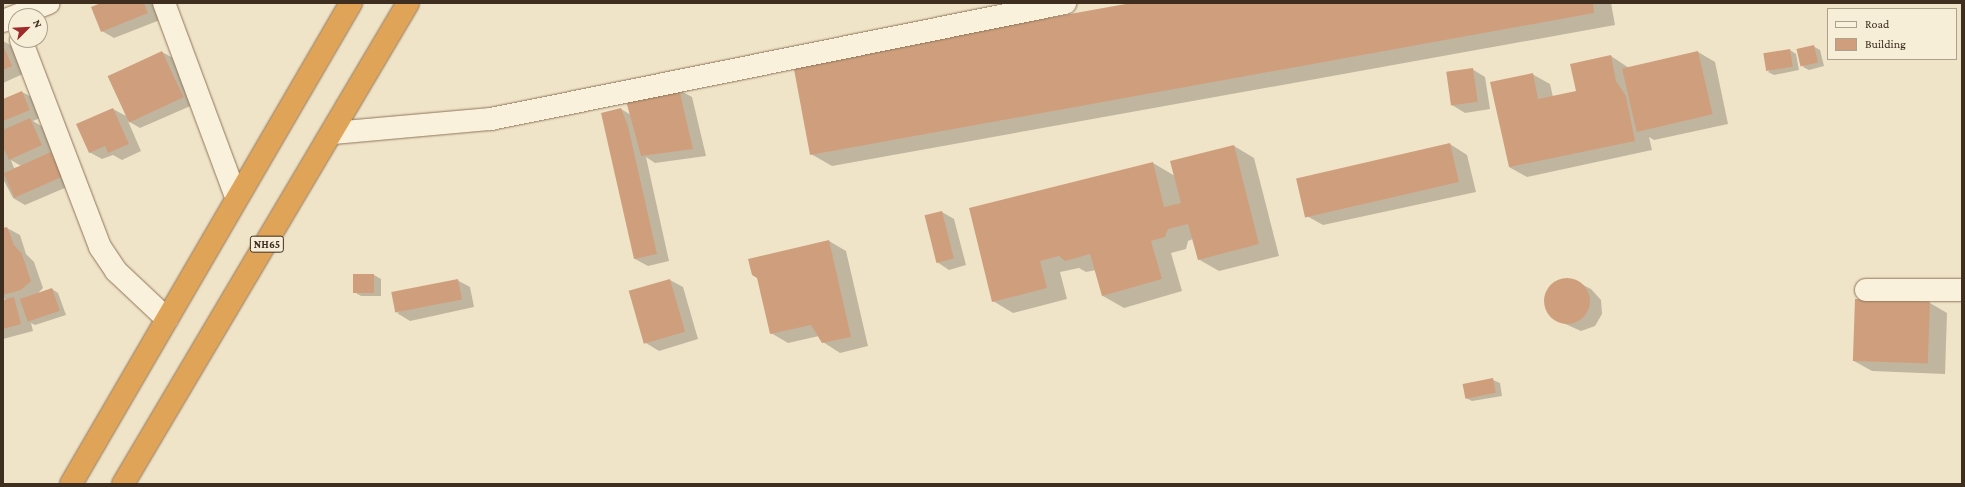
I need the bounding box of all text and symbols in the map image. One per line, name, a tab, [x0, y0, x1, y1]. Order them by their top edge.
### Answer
north arrow	[8, 8, 48, 48]
legend	[1827, 8, 1957, 60]
text: Road	[1865, 17, 1889, 31]
text: N	[31, 18, 45, 29]
text: Building	[1865, 37, 1906, 51]
road number: NH65	[249, 235, 285, 253]

